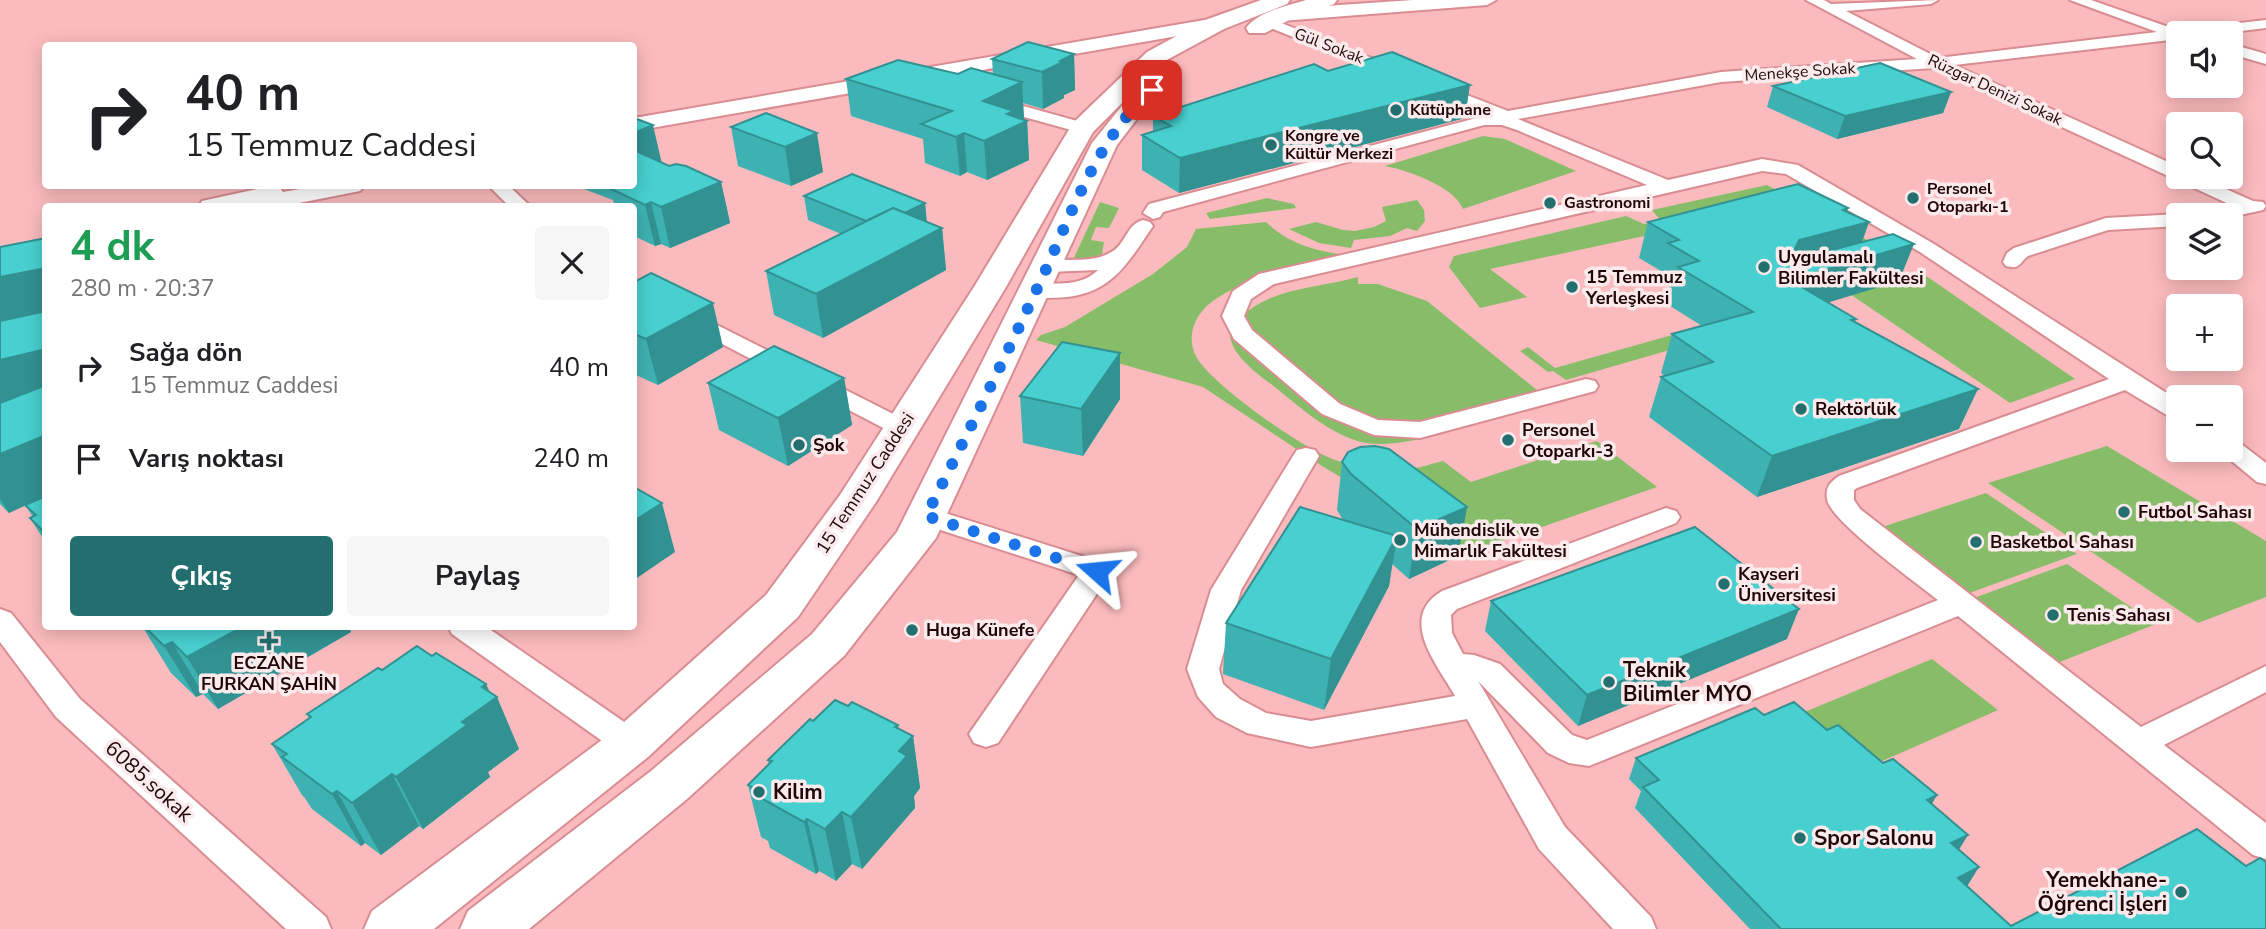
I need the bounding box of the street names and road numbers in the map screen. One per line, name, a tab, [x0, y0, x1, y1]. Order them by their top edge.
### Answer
street label: Gül Sokak	[1291, 23, 1368, 70]
street label: Rüzgar Denizi Sokak	[1924, 49, 2067, 131]
street label: Menekşe Sokak	[1744, 57, 1857, 87]
street label: 15 Temmuz Caddesi	[810, 408, 920, 558]
street label: 6085.sokak	[99, 734, 199, 828]

